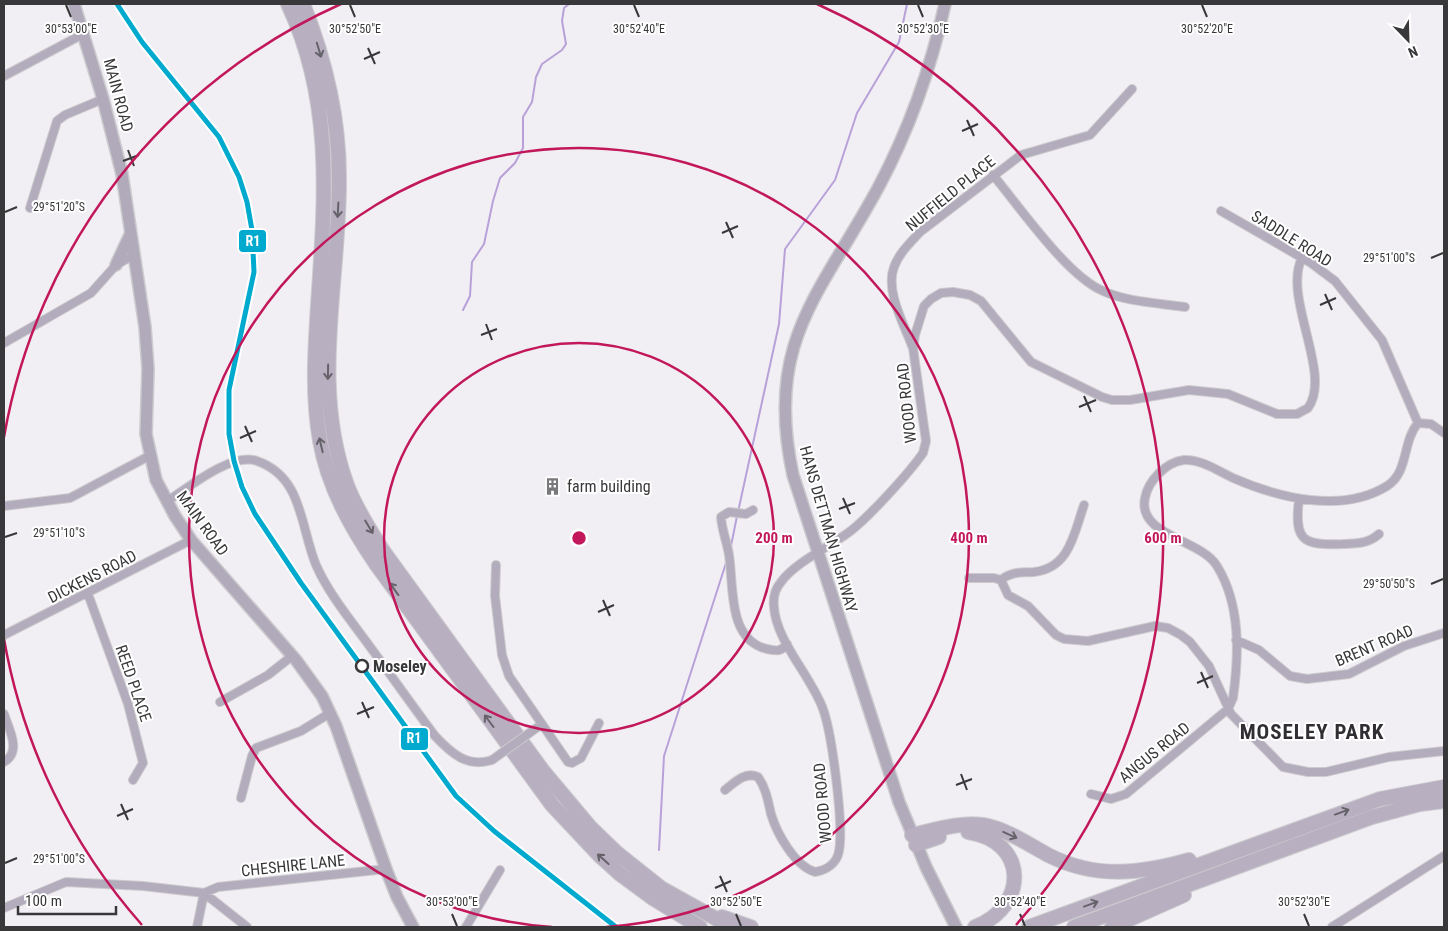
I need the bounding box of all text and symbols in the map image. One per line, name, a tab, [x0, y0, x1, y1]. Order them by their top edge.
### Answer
north arrow	[1383, 15, 1433, 65]
text: 30°53'00"E	[45, 22, 97, 36]
text: 30°52'50"E	[329, 22, 381, 36]
text: 30°52'40"E	[613, 22, 665, 36]
text: 30°52'30"E	[897, 22, 949, 36]
text: 30°52'20"E	[1181, 22, 1233, 36]
one-way arrow	[315, 41, 325, 57]
text: N	[1406, 43, 1420, 61]
street label: MAIN ROAD	[100, 56, 137, 134]
street label: NUFFIELD PLACE	[902, 152, 999, 235]
text: 29°51'20"S	[33, 200, 85, 214]
one-way arrow	[333, 202, 342, 218]
street label: SADDLE ROAD	[1248, 206, 1335, 271]
line badge: R1	[238, 229, 267, 253]
text: R1	[246, 233, 260, 249]
text: 29°51'00"S	[1363, 251, 1415, 265]
street label: WOOD ROAD	[893, 362, 920, 444]
one-way arrow	[323, 364, 333, 380]
one-way arrow	[316, 438, 325, 454]
street label: HANS DETTMAN HIGHWAY	[796, 444, 862, 615]
building icon: farm building	[543, 476, 563, 496]
place label: farm building	[567, 477, 651, 496]
street label: MAIN ROAD	[173, 487, 232, 559]
one-way arrow	[364, 520, 374, 534]
text: 29°51'10"S	[33, 526, 85, 540]
centre of rings	[570, 529, 588, 547]
text: 200 m	[755, 529, 793, 547]
text: 400 m	[950, 529, 988, 547]
text: 600 m	[1144, 529, 1182, 547]
street label: DICKENS ROAD	[45, 546, 140, 607]
text: 29°50'50"S	[1363, 577, 1415, 591]
one-way arrow	[388, 583, 399, 596]
street label: BRENT ROAD	[1332, 621, 1416, 670]
street label: REED PLACE	[112, 642, 156, 724]
place label: Moseley	[373, 657, 427, 676]
marker: Moseley	[355, 659, 369, 673]
one-way arrow	[483, 715, 494, 728]
street label: ANGUS ROAD	[1115, 718, 1194, 787]
district label: MOSELEY PARK	[1240, 720, 1384, 744]
line badge: R1	[400, 727, 429, 751]
text: R1	[407, 730, 421, 746]
street label: WOOD ROAD	[810, 762, 835, 844]
one-way arrow	[1334, 807, 1349, 816]
one-way arrow	[1002, 831, 1017, 841]
street label: CHESHIRE LANE	[240, 851, 346, 880]
text: 29°51'00"S	[33, 852, 85, 866]
one-way arrow	[597, 853, 610, 865]
scale bar	[18, 884, 115, 916]
text: 100 m	[25, 892, 62, 910]
text: 30°53'00"E	[426, 895, 478, 909]
text: 30°52'50"E	[710, 895, 762, 909]
text: 30°52'40"E	[994, 895, 1046, 909]
text: 30°52'30"E	[1278, 895, 1330, 909]
one-way arrow	[1083, 899, 1098, 908]

